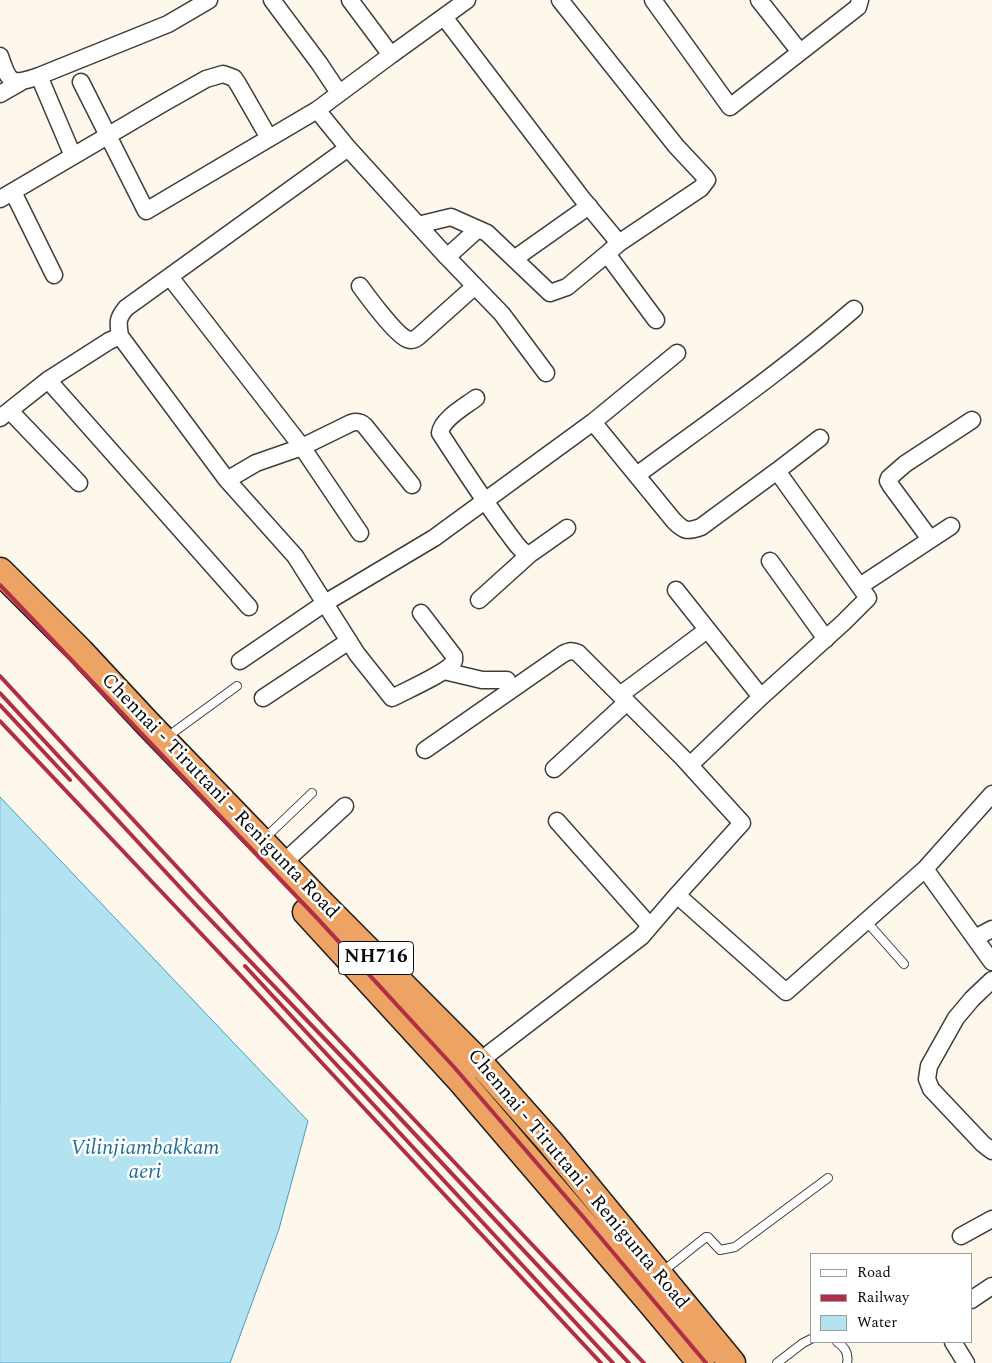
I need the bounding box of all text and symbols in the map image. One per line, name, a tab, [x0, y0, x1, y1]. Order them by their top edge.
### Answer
street label: Chennai - Tiruttani - Renigunta Road	[95, 669, 343, 925]
road number: NH716	[338, 941, 414, 974]
street label: Chennai - Tiruttani - Renigunta Road	[461, 1045, 693, 1315]
water label: Vilinjiambakkam aeri	[70, 1137, 220, 1187]
legend	[810, 1253, 972, 1343]
text: Road	[857, 1261, 891, 1284]
text: Railway	[857, 1286, 909, 1309]
text: Water	[857, 1311, 897, 1334]

